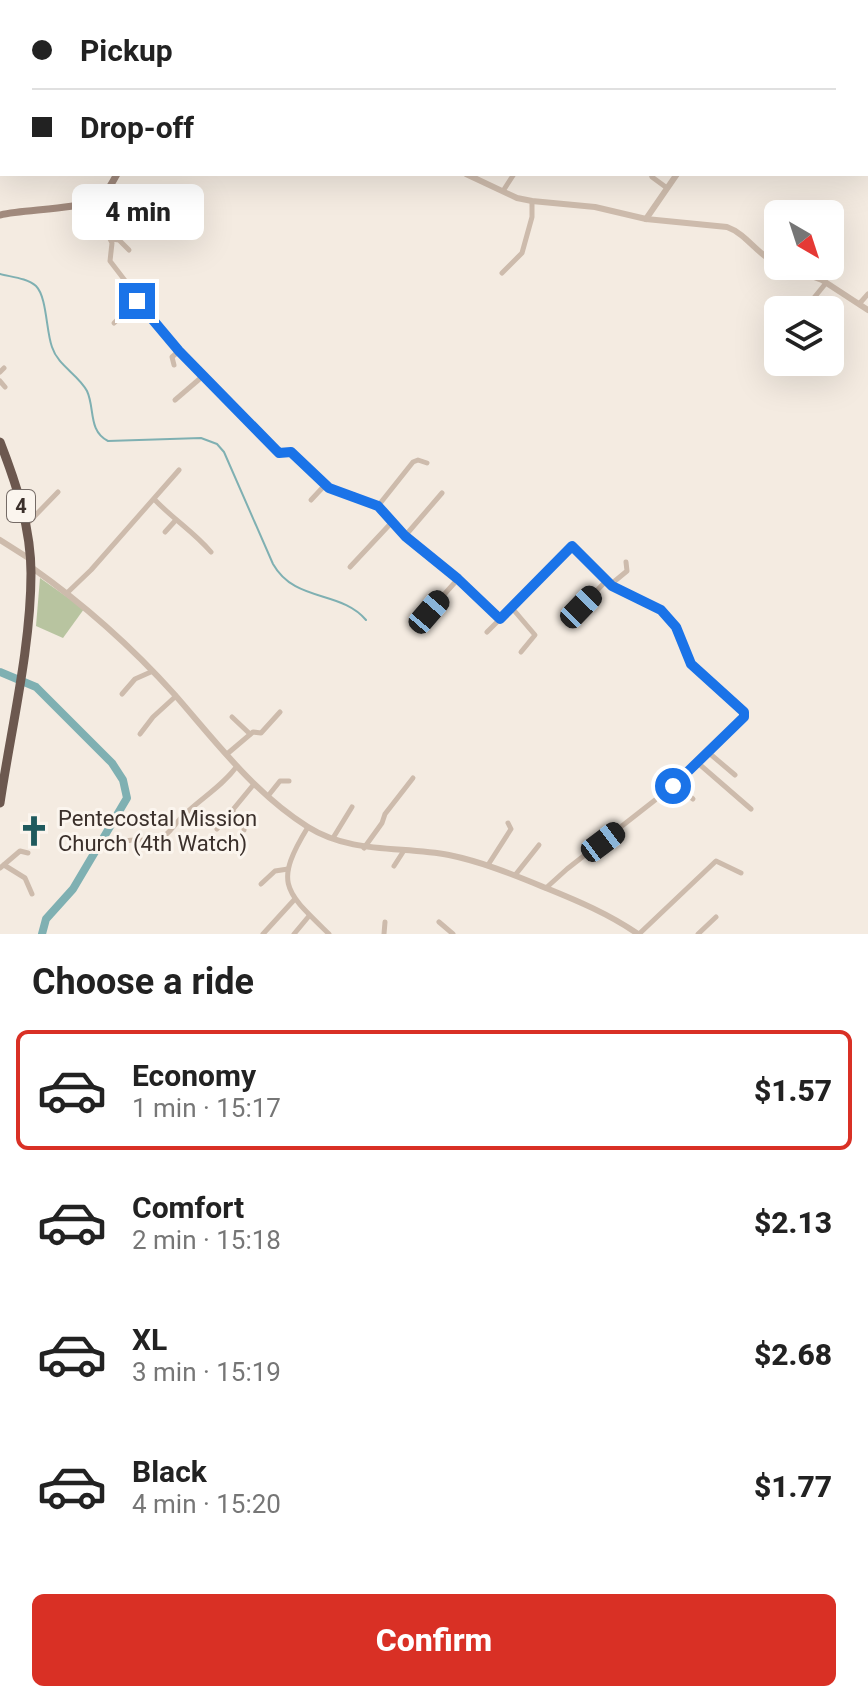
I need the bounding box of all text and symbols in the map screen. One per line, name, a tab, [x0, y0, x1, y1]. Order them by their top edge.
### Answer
text: Pickup	[80, 33, 173, 68]
text: Drop-off	[80, 110, 194, 145]
callout: 4 min	[71, 185, 203, 241]
text: 4 min	[105, 197, 171, 227]
north arrow	[764, 200, 844, 280]
map controls	[764, 200, 844, 376]
route end	[119, 283, 155, 319]
button: layers	[764, 296, 844, 376]
road number: 4	[7, 490, 35, 522]
car	[556, 581, 606, 633]
car	[404, 586, 454, 638]
route start	[655, 768, 691, 804]
place label: Pentecostal Mission Church (4th Watch)	[58, 806, 257, 857]
church icon: Pentecostal Mission Church (4th Watch)	[17, 814, 51, 848]
car	[577, 818, 629, 866]
text: Choose a ride	[32, 961, 254, 1003]
icon: car	[36, 1054, 108, 1126]
text: Economy	[132, 1058, 256, 1093]
text: $1.57	[754, 1073, 832, 1108]
text: 1 min · 15:17	[132, 1093, 281, 1123]
icon: car	[36, 1186, 108, 1258]
text: Comfort	[132, 1190, 244, 1225]
text: $2.13	[754, 1205, 832, 1240]
text: 2 min · 15:18	[132, 1225, 281, 1255]
icon: car	[36, 1318, 108, 1390]
text: XL	[132, 1322, 167, 1357]
text: $2.68	[754, 1337, 832, 1372]
text: 3 min · 15:19	[132, 1357, 281, 1387]
icon: car	[36, 1450, 108, 1522]
text: Black	[132, 1454, 207, 1489]
text: $1.77	[754, 1469, 832, 1504]
text: 4 min · 15:20	[132, 1489, 281, 1519]
button: Confirm	[32, 1594, 836, 1686]

